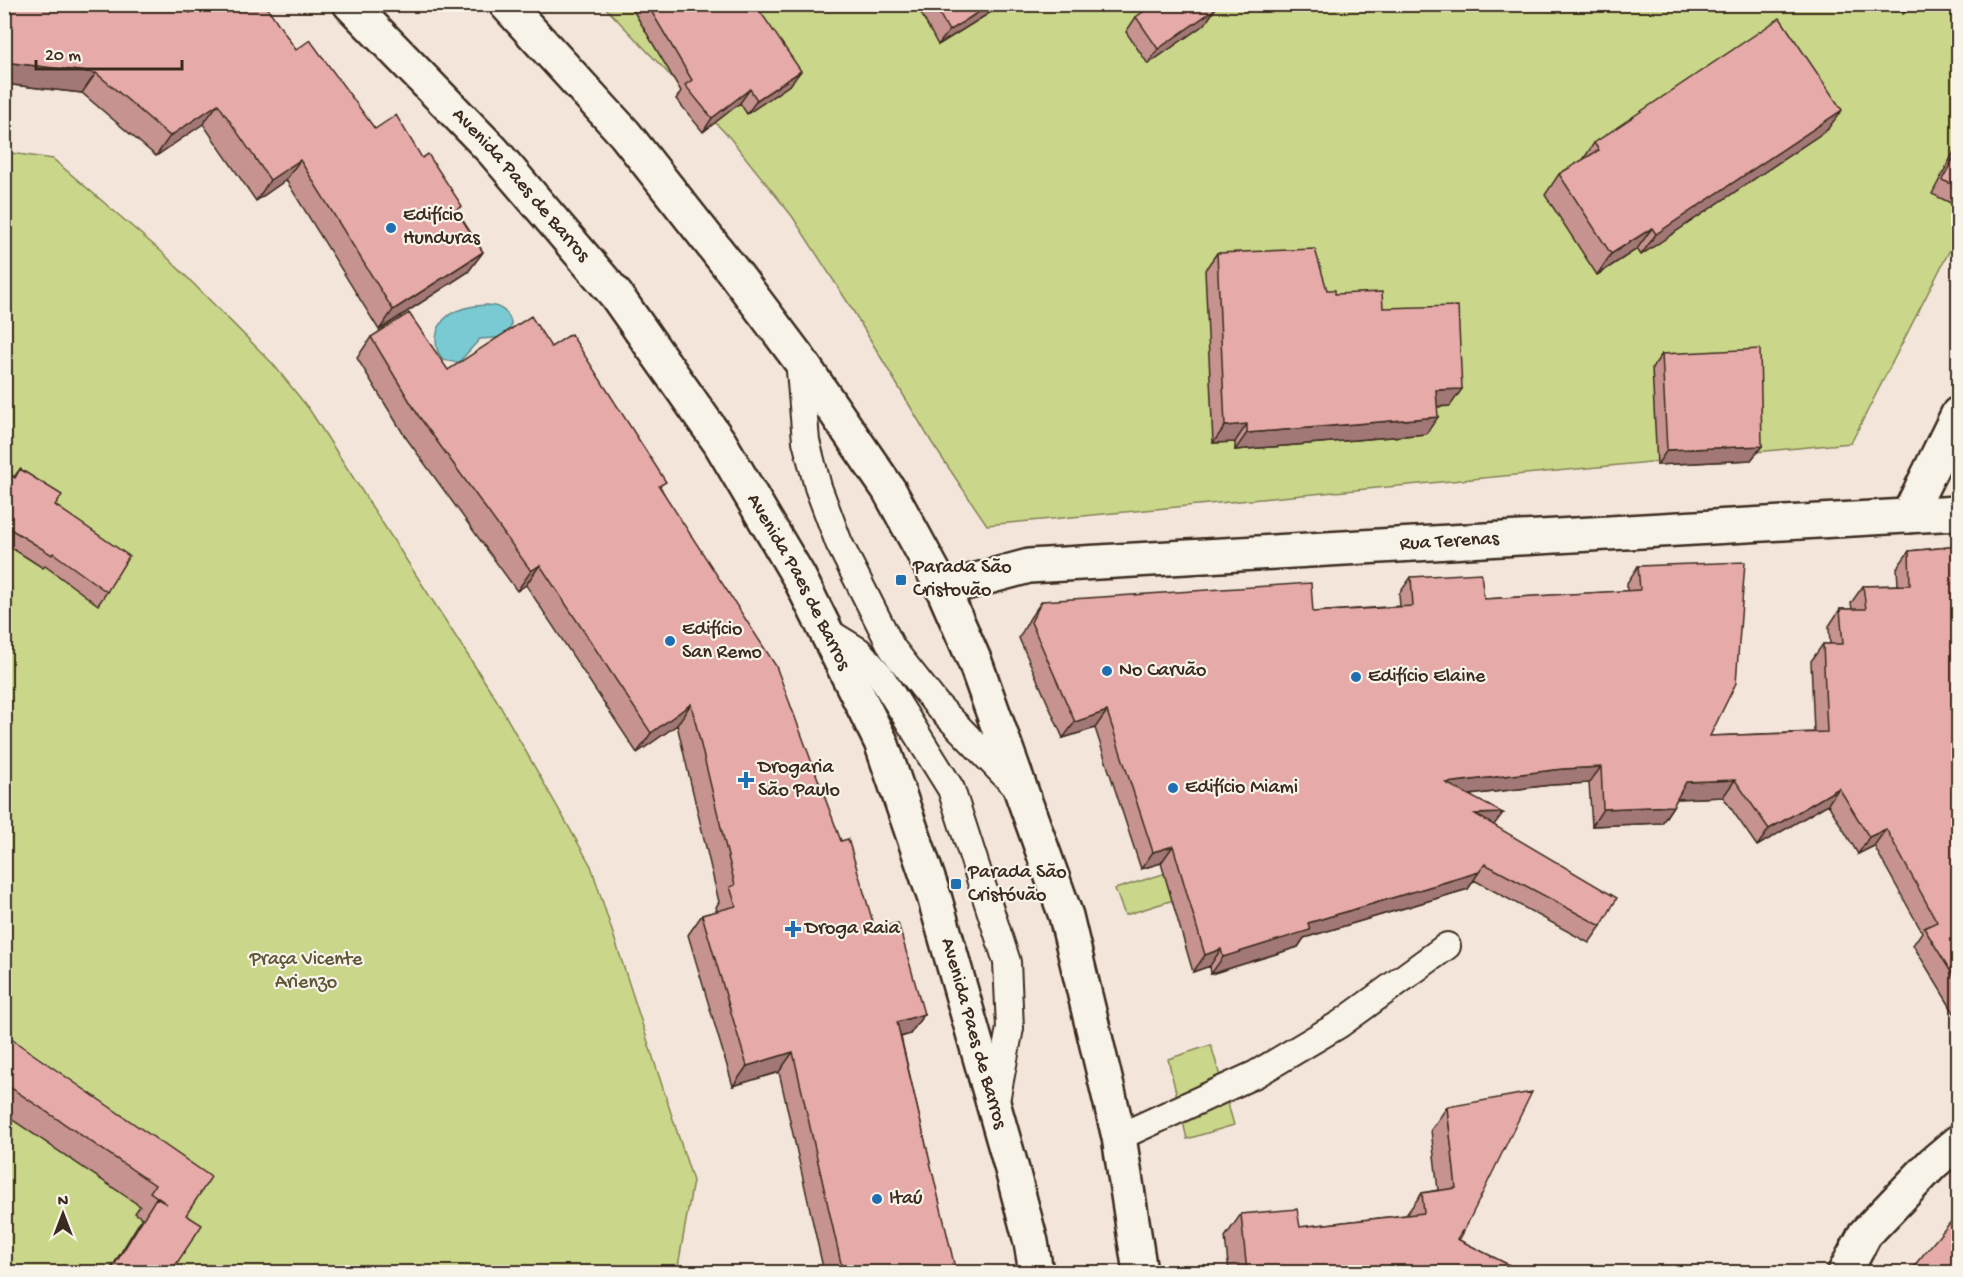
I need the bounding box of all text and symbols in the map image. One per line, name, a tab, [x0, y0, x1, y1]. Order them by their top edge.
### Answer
scale bar	[36, 33, 182, 71]
text: 20 m	[45, 46, 81, 67]
street label: Avenida Paes de Barros	[447, 104, 595, 267]
place label: Edifício Hunduras	[403, 205, 481, 251]
marker: Edifício Hunduras	[384, 221, 398, 235]
street label: Avenida Paes de Barros	[741, 490, 855, 675]
street label: Rua Terenas	[1399, 528, 1500, 556]
place label: Parada São Cristovão	[912, 557, 1012, 603]
marker: Parada São Cristovão	[894, 573, 908, 587]
place label: Edifício San Remo	[682, 619, 762, 665]
marker: Edifício San Remo	[663, 634, 677, 648]
place label: No Carvão	[1119, 660, 1207, 683]
marker: No Carvão	[1100, 664, 1114, 678]
place label: Edifício Elaine	[1368, 666, 1486, 689]
marker: Edifício Elaine	[1349, 670, 1363, 684]
place label: Drogaria São Paulo	[756, 757, 840, 803]
marker: Drogaria São Paulo	[739, 773, 753, 787]
place label: Edifício Miami	[1185, 777, 1298, 800]
marker: Edifício Miami	[1166, 781, 1180, 795]
place label: Parada São Cristóvão	[967, 862, 1067, 908]
marker: Parada São Cristóvão	[949, 877, 963, 891]
place label: Droga Raia	[803, 918, 901, 941]
marker: Droga Raia	[786, 922, 800, 936]
street label: Avenida Paes de Barros	[935, 936, 1011, 1132]
park label: Praça Vicente Arienzo	[249, 949, 363, 995]
north arrow	[33, 1184, 93, 1244]
place label: Itaú	[889, 1188, 923, 1211]
marker: Itaú	[870, 1192, 884, 1206]
text: N	[58, 1193, 69, 1212]

